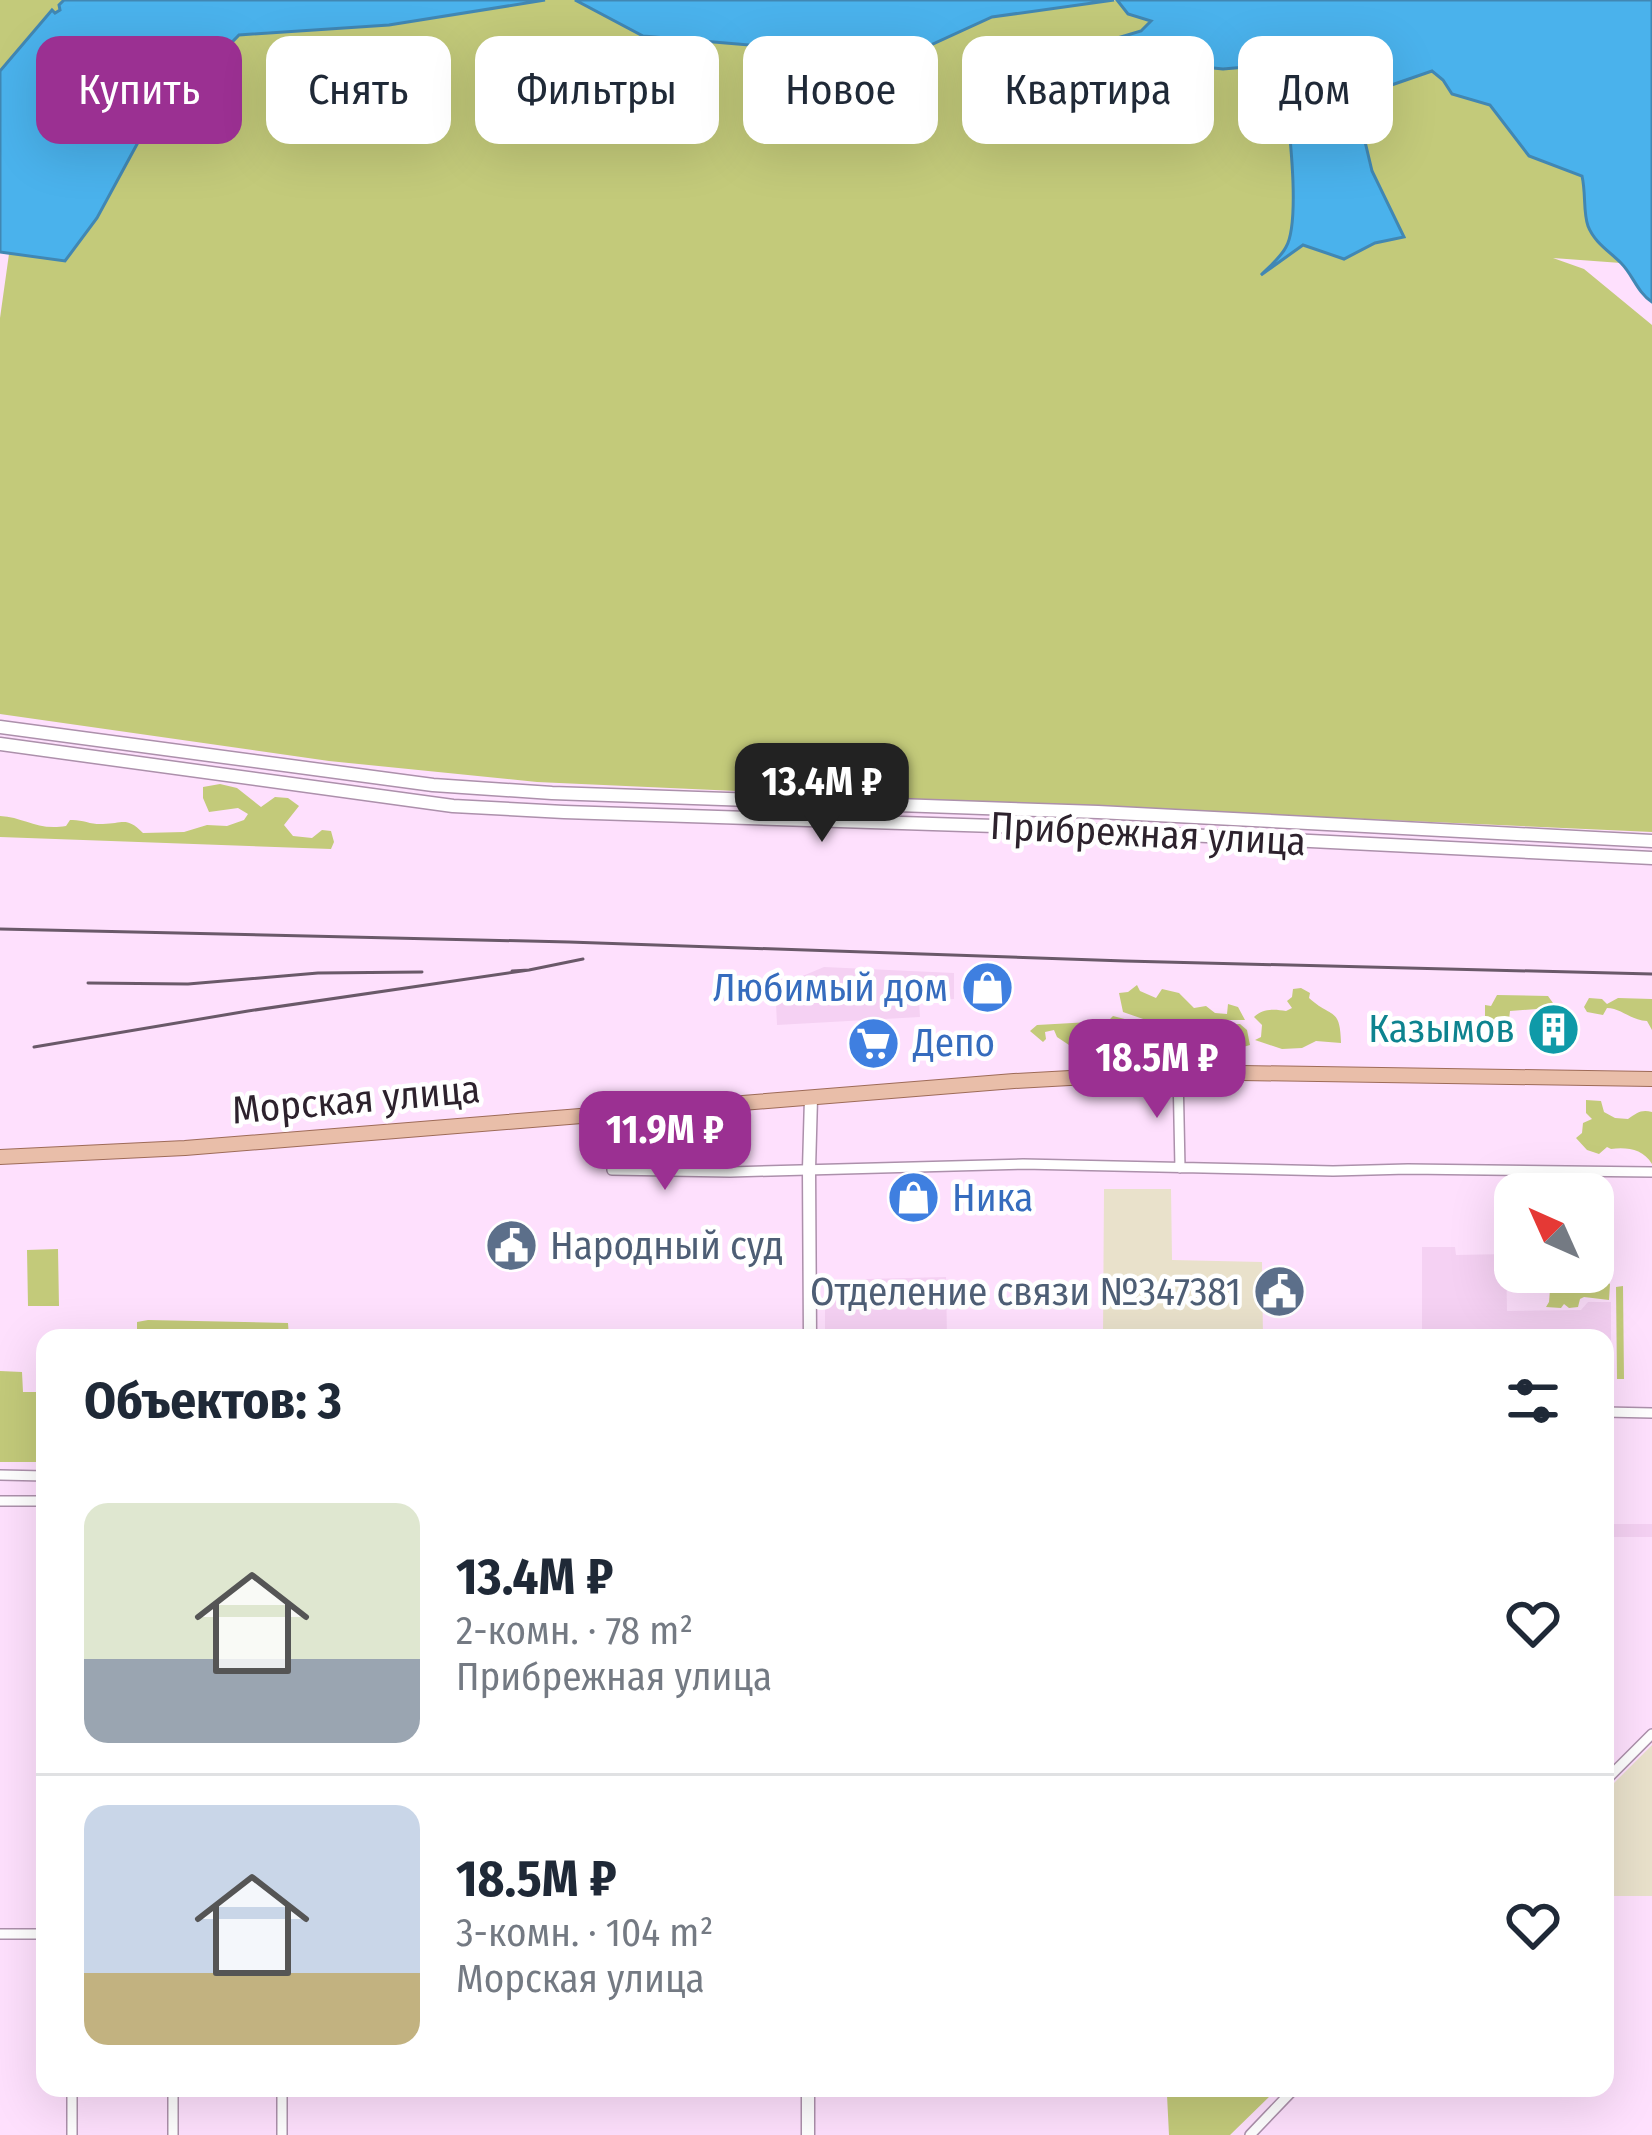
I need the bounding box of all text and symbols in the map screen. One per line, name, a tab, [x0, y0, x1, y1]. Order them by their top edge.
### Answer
chip: Купить	[36, 36, 242, 144]
chip: Снять	[266, 36, 451, 144]
chip: Фильтры	[475, 36, 719, 144]
chip: Новое	[743, 36, 938, 144]
chip: Квартира	[962, 36, 1214, 144]
chip: Дом	[1238, 36, 1393, 144]
pin: 13.4M ₽	[711, 743, 933, 845]
text: 13.4M ₽	[762, 759, 882, 805]
street label: Прибрежная улица	[989, 803, 1307, 865]
shop icon: Любимый дом	[959, 960, 1015, 1016]
place label: Любимый дом	[713, 965, 948, 1011]
building icon: Казымов	[1526, 1001, 1582, 1057]
place label: Казымов	[1368, 1006, 1515, 1052]
supermarket icon: Депо	[846, 1015, 902, 1071]
pin: 18.5M ₽	[1046, 1019, 1268, 1121]
place label: Депо	[912, 1020, 995, 1066]
text: 18.5M ₽	[1096, 1035, 1218, 1081]
street label: Морская улица	[230, 1066, 482, 1134]
pin: 11.9M ₽	[554, 1091, 776, 1193]
text: 11.9M ₽	[606, 1107, 724, 1153]
shop icon: Ника	[885, 1170, 941, 1226]
north arrow	[1494, 1173, 1614, 1293]
map controls	[1494, 1173, 1614, 1293]
place label: Ника	[952, 1175, 1033, 1221]
public building icon: Народный суд	[483, 1218, 539, 1274]
place label: Народный суд	[550, 1223, 783, 1269]
public building icon: Отделение связи №347381	[1252, 1264, 1308, 1320]
place label: Отделение связи №347381	[810, 1269, 1241, 1315]
icon: filters	[1500, 1368, 1566, 1434]
text: Объектов: 3	[84, 1370, 342, 1432]
text: 13.4M ₽	[456, 1546, 613, 1608]
icon: home	[180, 1551, 324, 1695]
icon: heart	[1500, 1590, 1566, 1656]
text: 2-комн. · 78 m²	[456, 1608, 693, 1654]
text: Прибрежная улица	[456, 1654, 772, 1700]
text: 18.5M ₽	[456, 1848, 617, 1910]
icon: home	[180, 1853, 324, 1997]
icon: heart	[1500, 1892, 1566, 1958]
text: 3-комн. · 104 m²	[456, 1910, 713, 1956]
text: Морская улица	[456, 1956, 705, 2002]

